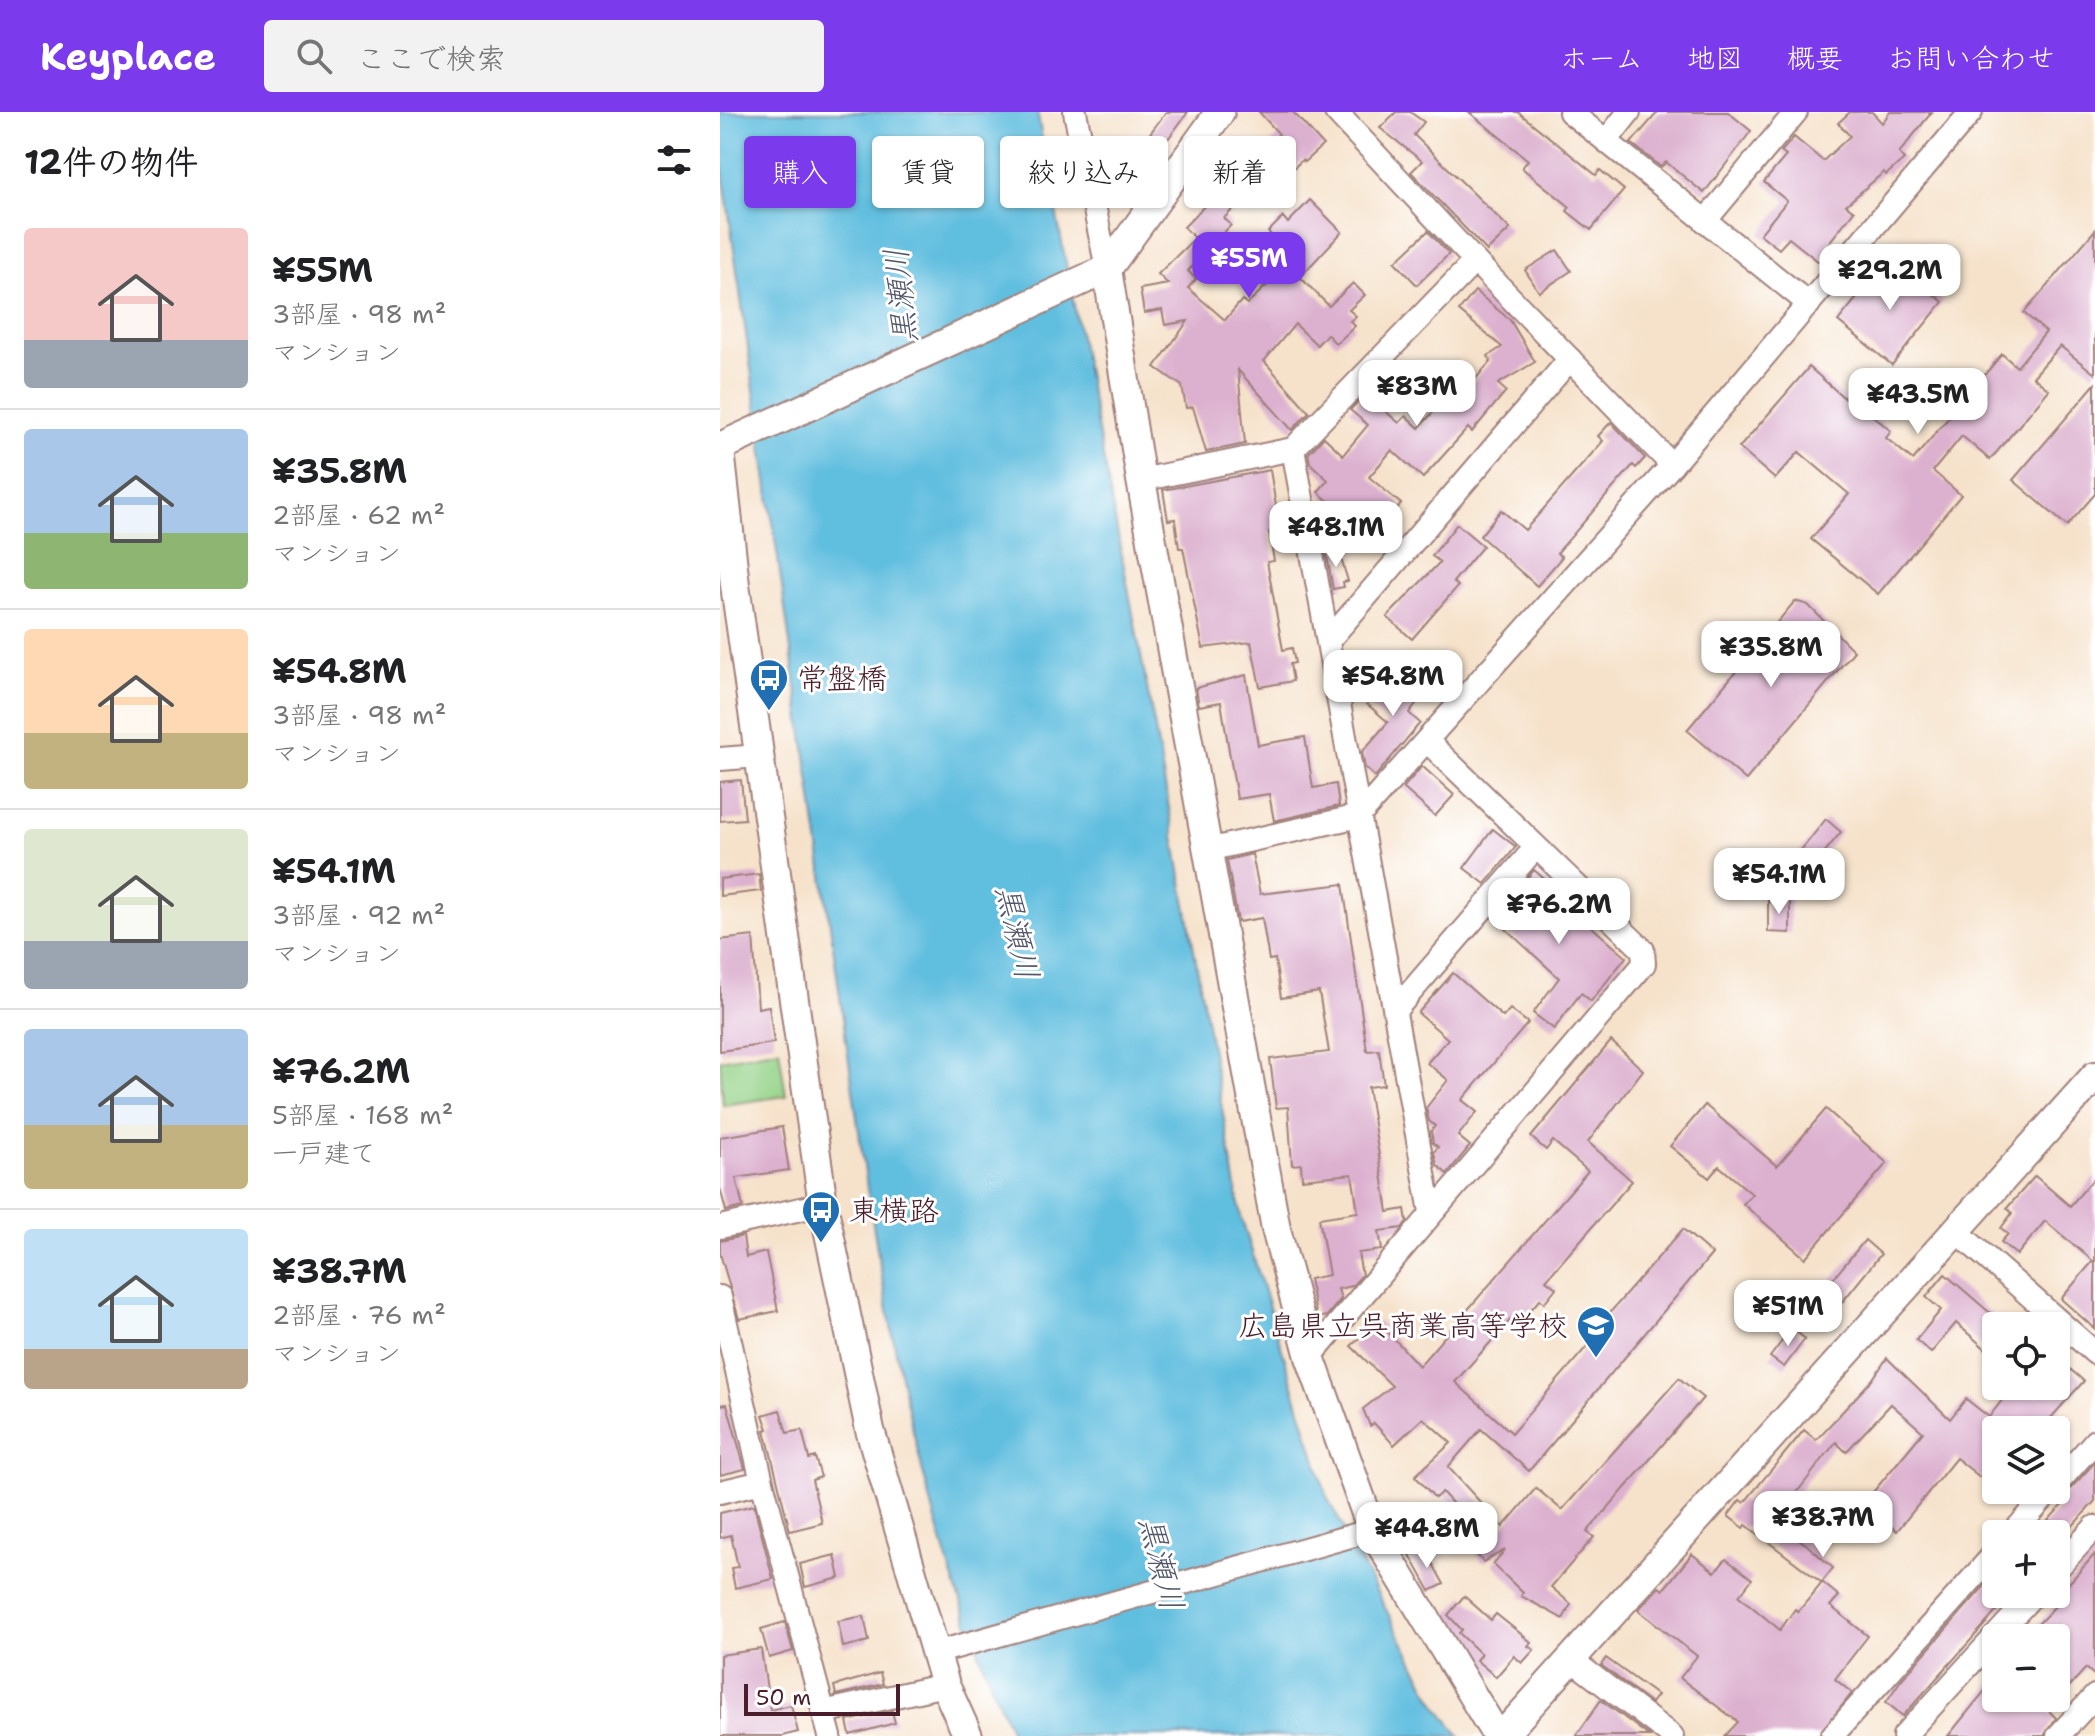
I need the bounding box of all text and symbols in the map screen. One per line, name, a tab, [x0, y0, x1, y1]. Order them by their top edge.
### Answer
search box	[264, 20, 824, 92]
text: Keyplace	[40, 31, 216, 82]
icon: search	[292, 34, 336, 78]
text: ここで検索	[356, 38, 506, 79]
text: ホーム	[1560, 39, 1643, 77]
text: 地図	[1687, 39, 1743, 77]
text: 概要	[1787, 39, 1843, 77]
text: お問い合わせ	[1887, 39, 2055, 77]
chip: 購入	[744, 136, 856, 208]
chip: 賃貸	[872, 136, 984, 208]
chip: 絞り込み	[1000, 136, 1168, 208]
chip: 新着	[1184, 136, 1296, 208]
icon: filters	[652, 138, 696, 182]
text: 12件の物件	[24, 139, 198, 185]
pin: ¥55M	[1202, 232, 1296, 300]
text: ¥55M	[1210, 240, 1288, 275]
pin: ¥29.2M	[1825, 244, 1955, 312]
water label: 黒瀬川	[874, 246, 926, 346]
text: ¥55M	[272, 247, 373, 293]
text: ¥29.2M	[1837, 252, 1943, 287]
icon: home	[88, 260, 184, 356]
text: 3部屋 · 98 m²	[272, 296, 446, 331]
text: マンション	[272, 334, 401, 369]
pin: ¥83M	[1370, 360, 1464, 428]
text: ¥83M	[1377, 368, 1457, 403]
pin: ¥43.5M	[1853, 368, 1983, 436]
text: ¥43.5M	[1867, 376, 1969, 411]
text: ¥35.8M	[272, 448, 407, 494]
icon: home	[88, 461, 184, 557]
text: 2部屋 · 62 m²	[272, 497, 445, 532]
pin: ¥48.1M	[1271, 501, 1401, 569]
text: ¥48.1M	[1287, 509, 1385, 544]
text: マンション	[272, 535, 401, 570]
pin: ¥35.8M	[1706, 621, 1836, 689]
text: ¥35.8M	[1719, 629, 1823, 664]
text: ¥54.8M	[272, 648, 407, 694]
pin: ¥54.8M	[1328, 650, 1458, 718]
bus stop icon: 常盤橋	[748, 657, 790, 712]
place label: 常盤橋	[797, 658, 887, 699]
text: ¥54.8M	[1342, 658, 1445, 693]
icon: home	[88, 661, 184, 757]
text: 3部屋 · 98 m²	[272, 697, 446, 732]
text: マンション	[272, 735, 401, 770]
text: ¥54.1M	[272, 848, 396, 894]
pin: ¥54.1M	[1714, 848, 1844, 916]
text: ¥54.1M	[1732, 856, 1826, 891]
icon: home	[88, 861, 184, 957]
pin: ¥76.2M	[1494, 878, 1624, 946]
water label: 黒瀬川	[986, 880, 1050, 984]
text: ¥76.2M	[1506, 886, 1612, 921]
text: 3部屋 · 92 m²	[272, 897, 446, 932]
text: マンション	[272, 935, 401, 970]
text: ¥76.2M	[272, 1048, 410, 1094]
icon: home	[88, 1061, 184, 1157]
text: 5部屋 · 168 m²	[272, 1097, 454, 1132]
text: 一戸建て	[272, 1135, 376, 1170]
bus stop icon: 東横路	[800, 1189, 842, 1244]
place label: 東横路	[849, 1190, 939, 1231]
text: ¥38.7M	[272, 1248, 407, 1294]
icon: home	[88, 1261, 184, 1357]
pin: ¥51M	[1741, 1280, 1835, 1348]
text: ¥51M	[1752, 1288, 1824, 1323]
text: 2部屋 · 76 m²	[272, 1297, 446, 1332]
school or university icon: 広島県立呉商業高等学校	[1575, 1304, 1617, 1359]
place label: 広島県立呉商業高等学校	[1238, 1305, 1568, 1346]
map controls	[1982, 1312, 2070, 1712]
button: locate	[1982, 1312, 2070, 1400]
text: マンション	[272, 1335, 401, 1370]
button: layers	[1982, 1416, 2070, 1504]
pin: ¥38.7M	[1758, 1491, 1888, 1559]
text: ¥38.7M	[1772, 1499, 1874, 1534]
pin: ¥44.8M	[1362, 1502, 1492, 1570]
text: ¥44.8M	[1374, 1510, 1480, 1545]
water label: 黒瀬川	[1130, 1511, 1194, 1615]
button: +	[1982, 1520, 2070, 1608]
button: −	[1982, 1624, 2070, 1712]
scale bar	[744, 1680, 900, 1716]
text: 50 m	[756, 1683, 811, 1712]

